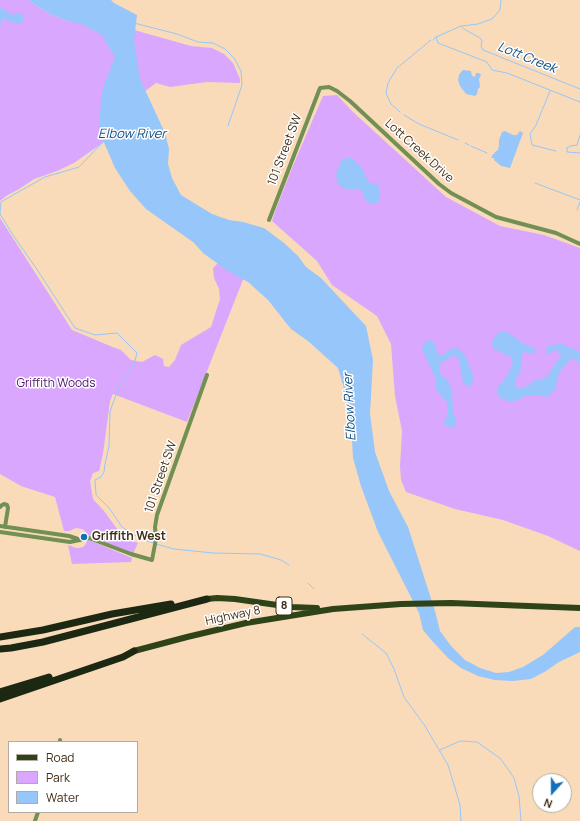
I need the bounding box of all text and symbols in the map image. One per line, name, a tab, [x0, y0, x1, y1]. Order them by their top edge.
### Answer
water label: Lott Creek	[495, 39, 559, 77]
street label: 101 Street SW	[265, 112, 305, 188]
street label: Lott Creek Drive	[382, 116, 456, 186]
water label: Elbow River	[98, 126, 166, 142]
water label: Elbow River	[340, 373, 360, 441]
park label: Griffith Woods	[17, 377, 95, 391]
street label: 101 Street SW	[142, 439, 180, 515]
place label: Griffith West	[92, 530, 166, 544]
marker: Griffith West	[79, 532, 89, 542]
road number: 8	[276, 597, 292, 615]
street label: Highway 8	[204, 603, 262, 629]
legend	[8, 741, 138, 813]
text: Road	[46, 749, 74, 766]
text: Park	[46, 769, 70, 786]
north arrow	[532, 773, 572, 813]
text: Water	[46, 789, 79, 806]
text: N	[542, 795, 554, 812]

